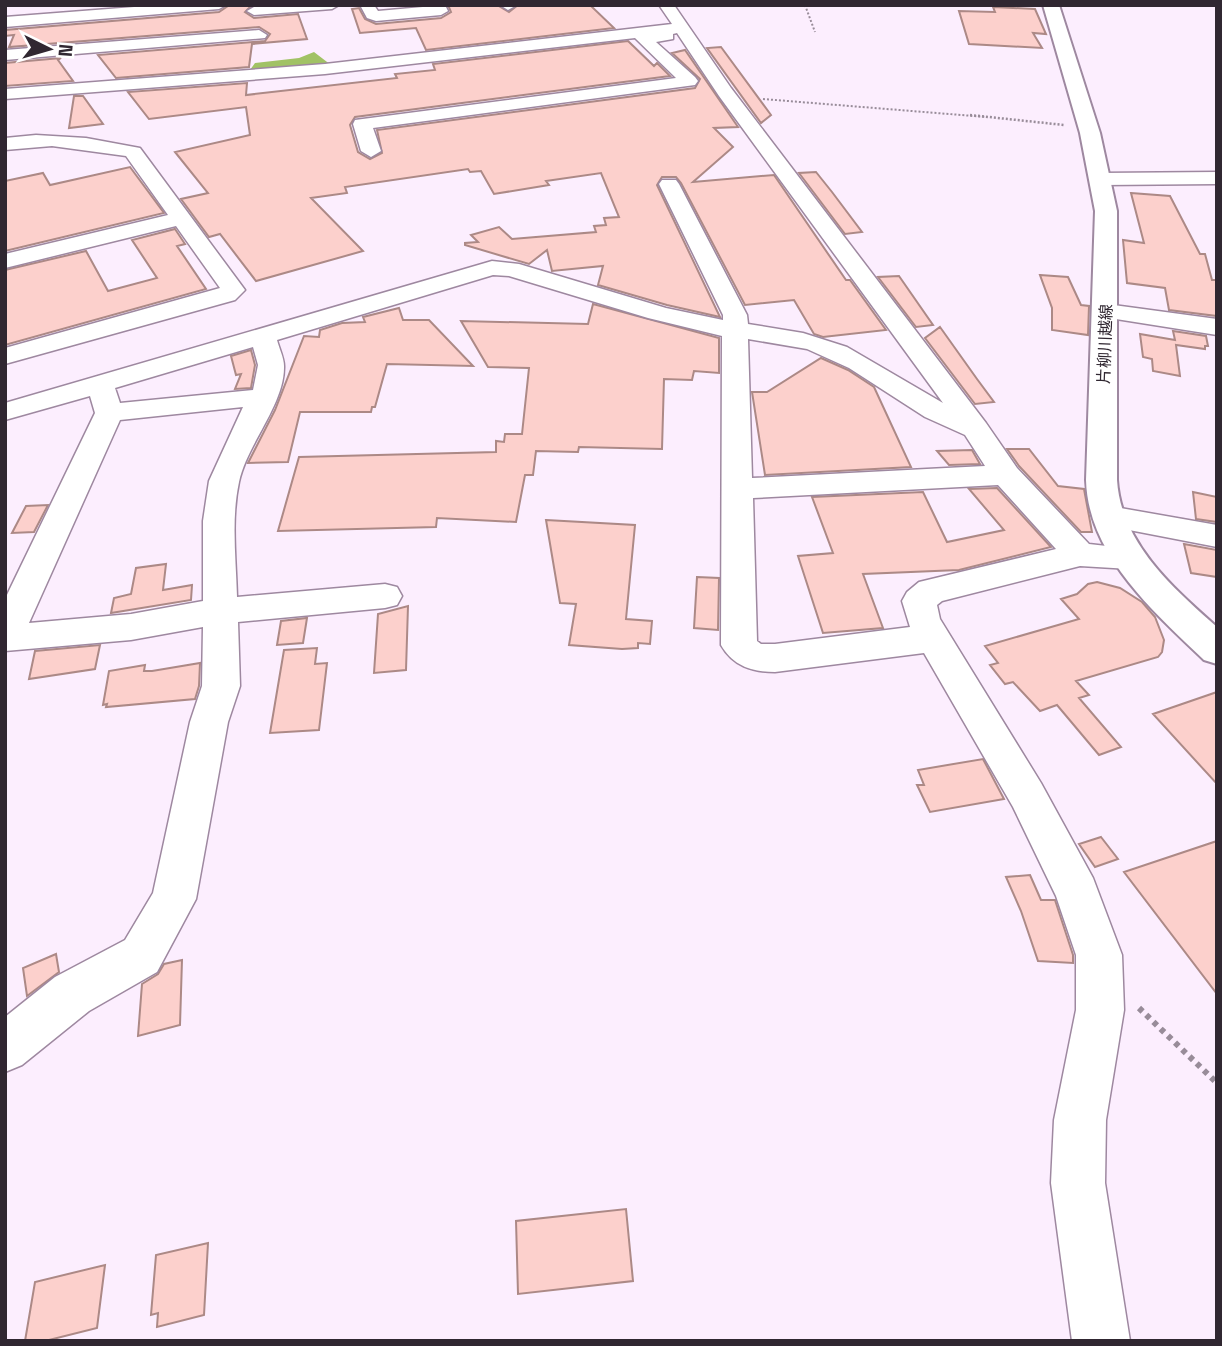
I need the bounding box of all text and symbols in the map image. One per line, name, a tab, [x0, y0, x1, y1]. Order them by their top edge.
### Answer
north arrow	[14, 14, 84, 84]
text: N	[52, 43, 78, 58]
street label: 片柳川越線	[1093, 304, 1117, 384]

